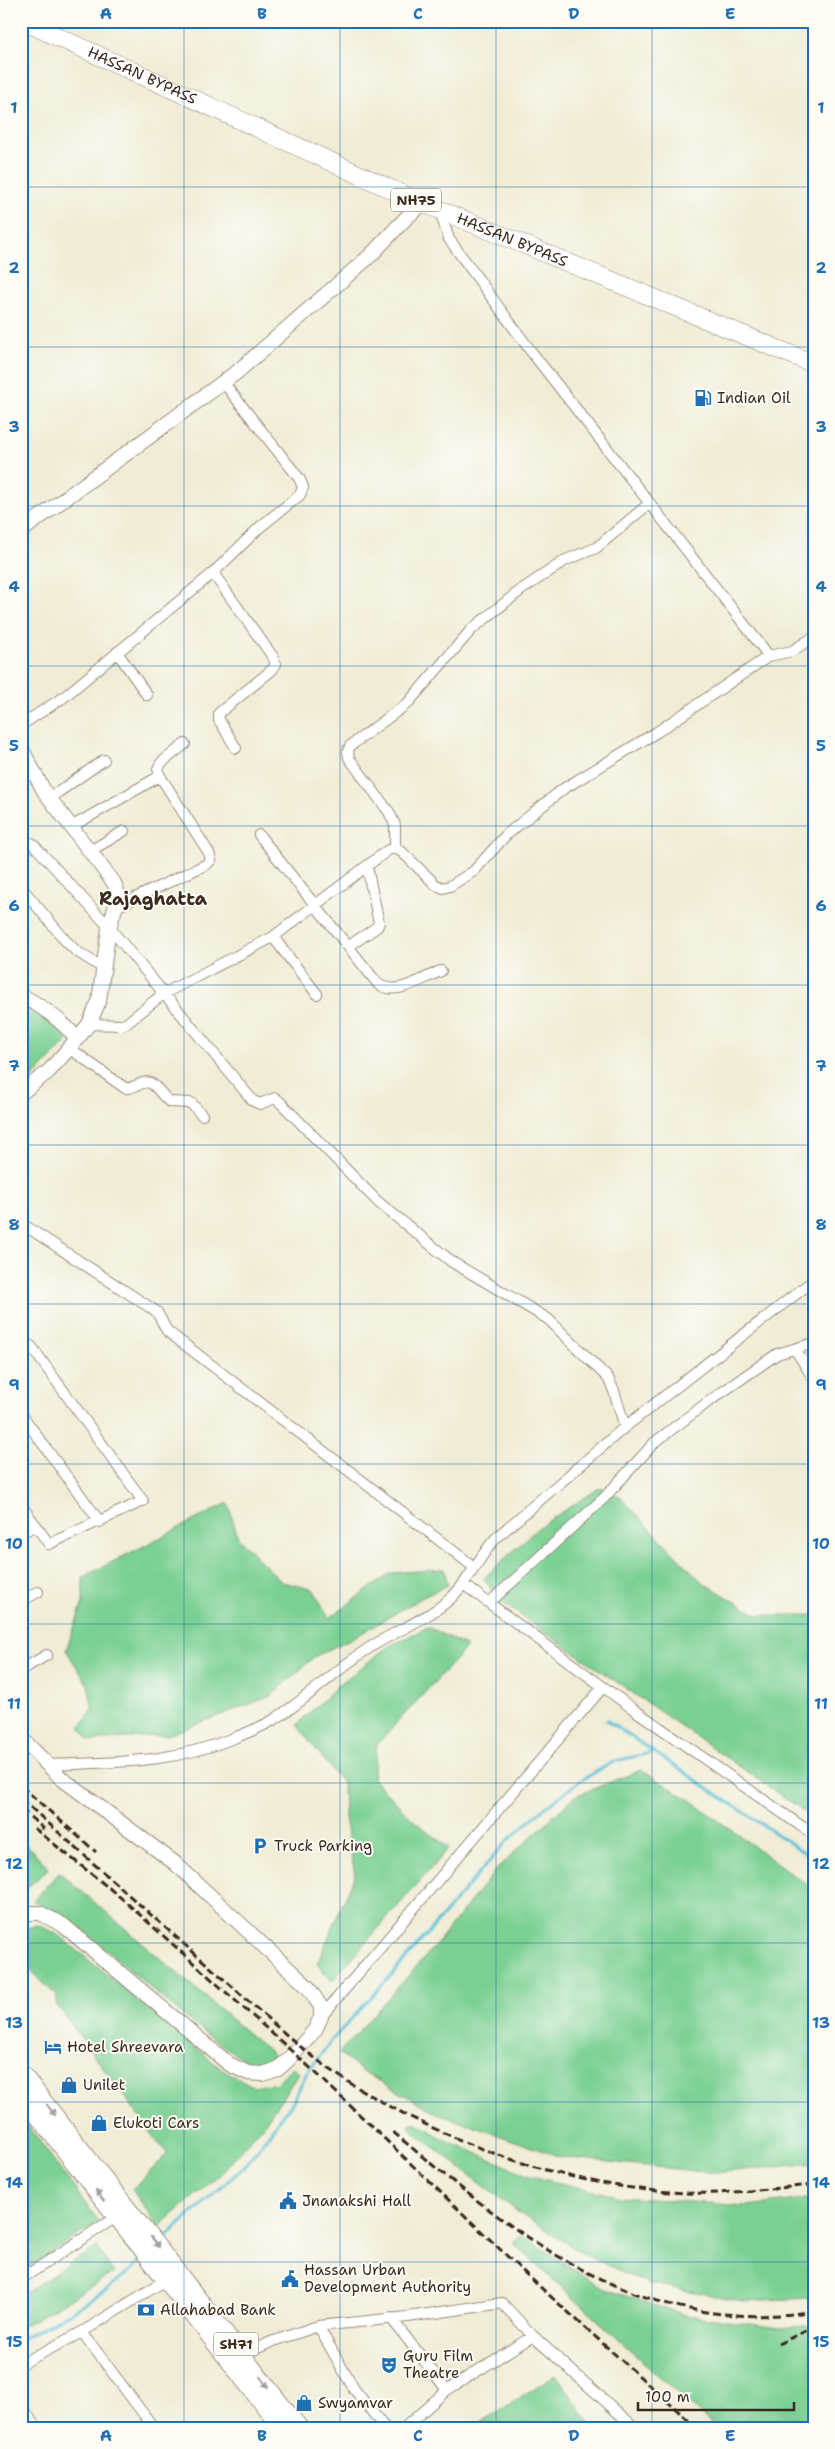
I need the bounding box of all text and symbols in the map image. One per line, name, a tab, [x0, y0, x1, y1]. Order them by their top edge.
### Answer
text: A	[100, 3, 112, 24]
text: B	[257, 3, 267, 24]
text: C	[413, 3, 423, 24]
text: D	[568, 3, 580, 24]
text: E	[725, 3, 735, 24]
street label: HASSAN BYPASS	[84, 42, 200, 109]
text: 1	[10, 97, 18, 118]
text: 1	[817, 97, 825, 118]
road number: NH75	[391, 188, 441, 212]
street label: HASSAN BYPASS	[454, 208, 571, 271]
text: 2	[8, 257, 20, 278]
text: 2	[815, 257, 827, 278]
fuel station icon: Indian Oil	[693, 388, 713, 408]
place label: Indian Oil	[717, 388, 791, 408]
text: 3	[8, 416, 20, 437]
text: 3	[815, 416, 827, 437]
text: 4	[8, 576, 20, 597]
text: 4	[815, 576, 827, 597]
text: 5	[9, 735, 19, 756]
text: 5	[816, 735, 826, 756]
district label: Rajaghatta	[99, 887, 208, 911]
text: 6	[8, 895, 20, 916]
text: 6	[815, 895, 827, 916]
text: 7	[8, 1055, 20, 1076]
text: 7	[815, 1055, 827, 1076]
text: 8	[8, 1214, 20, 1235]
text: 8	[815, 1214, 827, 1235]
text: 9	[8, 1374, 20, 1395]
text: 9	[815, 1374, 827, 1395]
text: 10	[5, 1533, 23, 1554]
text: 10	[812, 1533, 830, 1554]
text: 11	[7, 1693, 21, 1714]
text: 11	[814, 1693, 828, 1714]
parking icon: Truck Parking	[250, 1836, 270, 1856]
place label: Truck Parking	[274, 1836, 372, 1856]
text: 12	[5, 1853, 23, 1874]
text: 12	[812, 1853, 830, 1874]
text: 13	[5, 2012, 23, 2033]
text: 13	[812, 2012, 830, 2033]
hotel icon: Hotel Shreevara	[43, 2037, 63, 2057]
place label: Hotel Shreevara	[67, 2037, 184, 2057]
shop icon: Unilet	[59, 2075, 79, 2095]
place label: Unilet	[83, 2075, 125, 2095]
one-way arrow	[46, 2103, 57, 2116]
shop icon: Elukoti Cars	[89, 2113, 109, 2133]
place label: Elukoti Cars	[113, 2113, 199, 2133]
text: 14	[5, 2172, 23, 2193]
text: 14	[812, 2172, 830, 2193]
one-way arrow	[94, 2190, 105, 2203]
public building icon: Jnanakshi Hall	[278, 2191, 298, 2211]
place label: Jnanakshi Hall	[302, 2191, 411, 2211]
one-way arrow	[150, 2235, 161, 2248]
place label: Hassan Urban Development Authority	[304, 2260, 471, 2297]
public building icon: Hassan Urban Development Authority	[280, 2269, 300, 2289]
bank icon: Allahabad Bank	[136, 2300, 156, 2320]
place label: Allahabad Bank	[160, 2300, 276, 2320]
text: 15	[5, 2331, 23, 2352]
text: 15	[812, 2331, 830, 2352]
road number: SH71	[214, 2332, 258, 2356]
place label: Guru Film Theatre	[403, 2346, 473, 2383]
theatre icon: Guru Film Theatre	[379, 2355, 399, 2375]
one-way arrow	[259, 2375, 270, 2388]
scale bar	[638, 2379, 794, 2411]
text: 100 m	[645, 2387, 690, 2407]
shop icon: Swyamvar	[294, 2393, 314, 2413]
place label: Swyamvar	[318, 2393, 393, 2413]
text: A	[100, 2425, 112, 2446]
text: B	[257, 2425, 267, 2446]
text: C	[413, 2425, 423, 2446]
text: D	[568, 2425, 580, 2446]
text: E	[725, 2425, 735, 2446]

